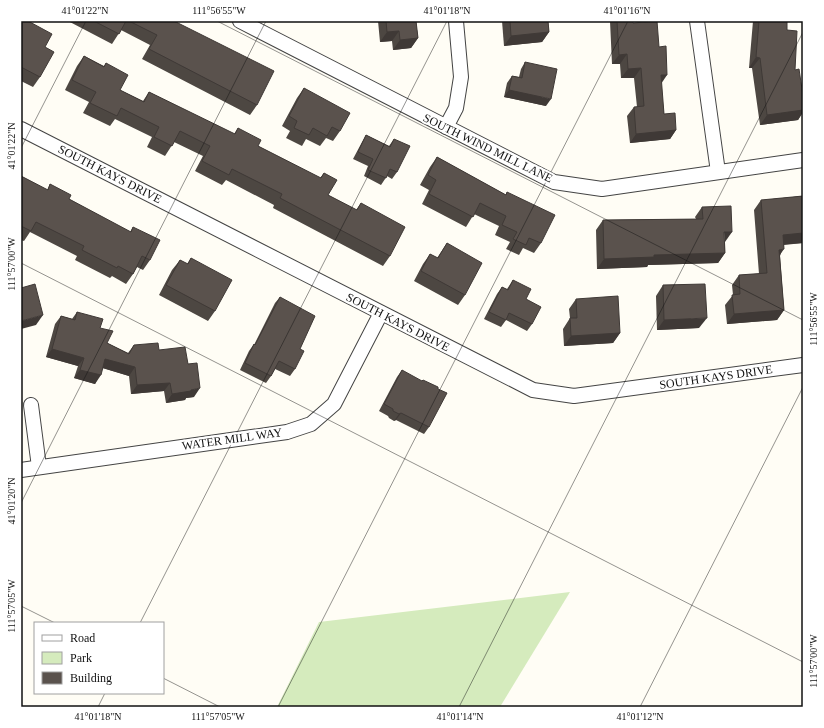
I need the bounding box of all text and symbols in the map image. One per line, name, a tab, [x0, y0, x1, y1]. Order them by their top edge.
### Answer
text: 41°01'22"N	[61, 5, 109, 16]
text: 111°56'55"W	[192, 5, 246, 16]
text: 41°01'18"N	[423, 5, 471, 16]
text: 41°01'16"N	[603, 5, 651, 16]
street label: SOUTH WIND MILL LANE	[421, 111, 555, 185]
text: 41°01'22"N	[6, 122, 17, 170]
street label: SOUTH KAYS DRIVE	[56, 142, 164, 206]
text: 111°57'00"W	[6, 237, 17, 291]
street label: SOUTH KAYS DRIVE	[344, 290, 452, 354]
text: 111°56'55"W	[808, 292, 819, 346]
street label: SOUTH KAYS DRIVE	[658, 362, 774, 392]
street label: WATER MILL WAY	[181, 425, 283, 453]
text: 41°01'20"N	[6, 477, 17, 525]
text: 111°57'05"W	[6, 579, 17, 633]
legend	[34, 622, 164, 694]
text: Road	[70, 631, 95, 645]
text: 111°57'00"W	[808, 634, 819, 688]
text: Park	[70, 651, 92, 665]
text: Building	[70, 671, 112, 685]
text: 41°01'18"N	[74, 711, 122, 722]
text: 111°57'05"W	[191, 711, 245, 722]
text: 41°01'14"N	[436, 711, 484, 722]
text: 41°01'12"N	[616, 711, 664, 722]

